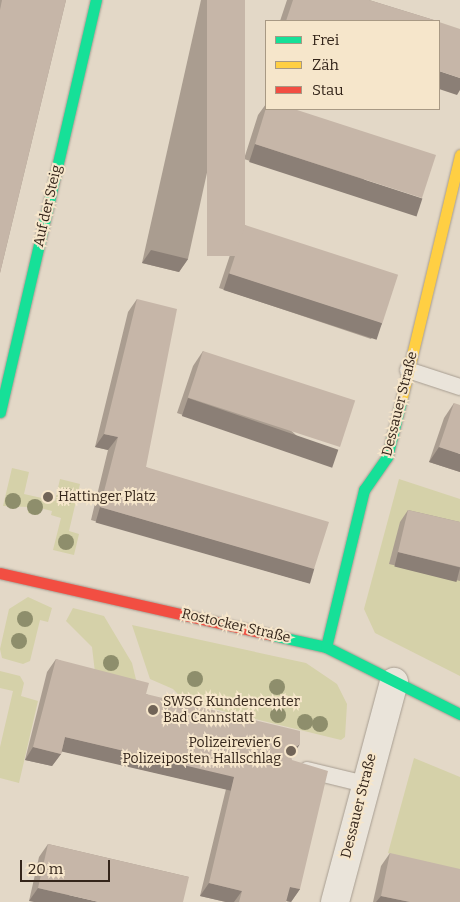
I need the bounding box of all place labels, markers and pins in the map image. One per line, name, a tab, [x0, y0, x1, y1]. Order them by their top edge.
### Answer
place label: Hattinger Platz	[58, 489, 155, 505]
marker: Hattinger Platz	[42, 491, 54, 503]
place label: SWSG Kundencenter Bad Cannstatt	[163, 694, 300, 726]
marker: SWSG Kundencenter Bad Cannstatt	[147, 704, 159, 716]
place label: Polizeirevier 6 Polizeiposten Hallschlag	[122, 735, 281, 768]
marker: Polizeirevier 6 Polizeiposten Hallschlag	[285, 745, 297, 757]

